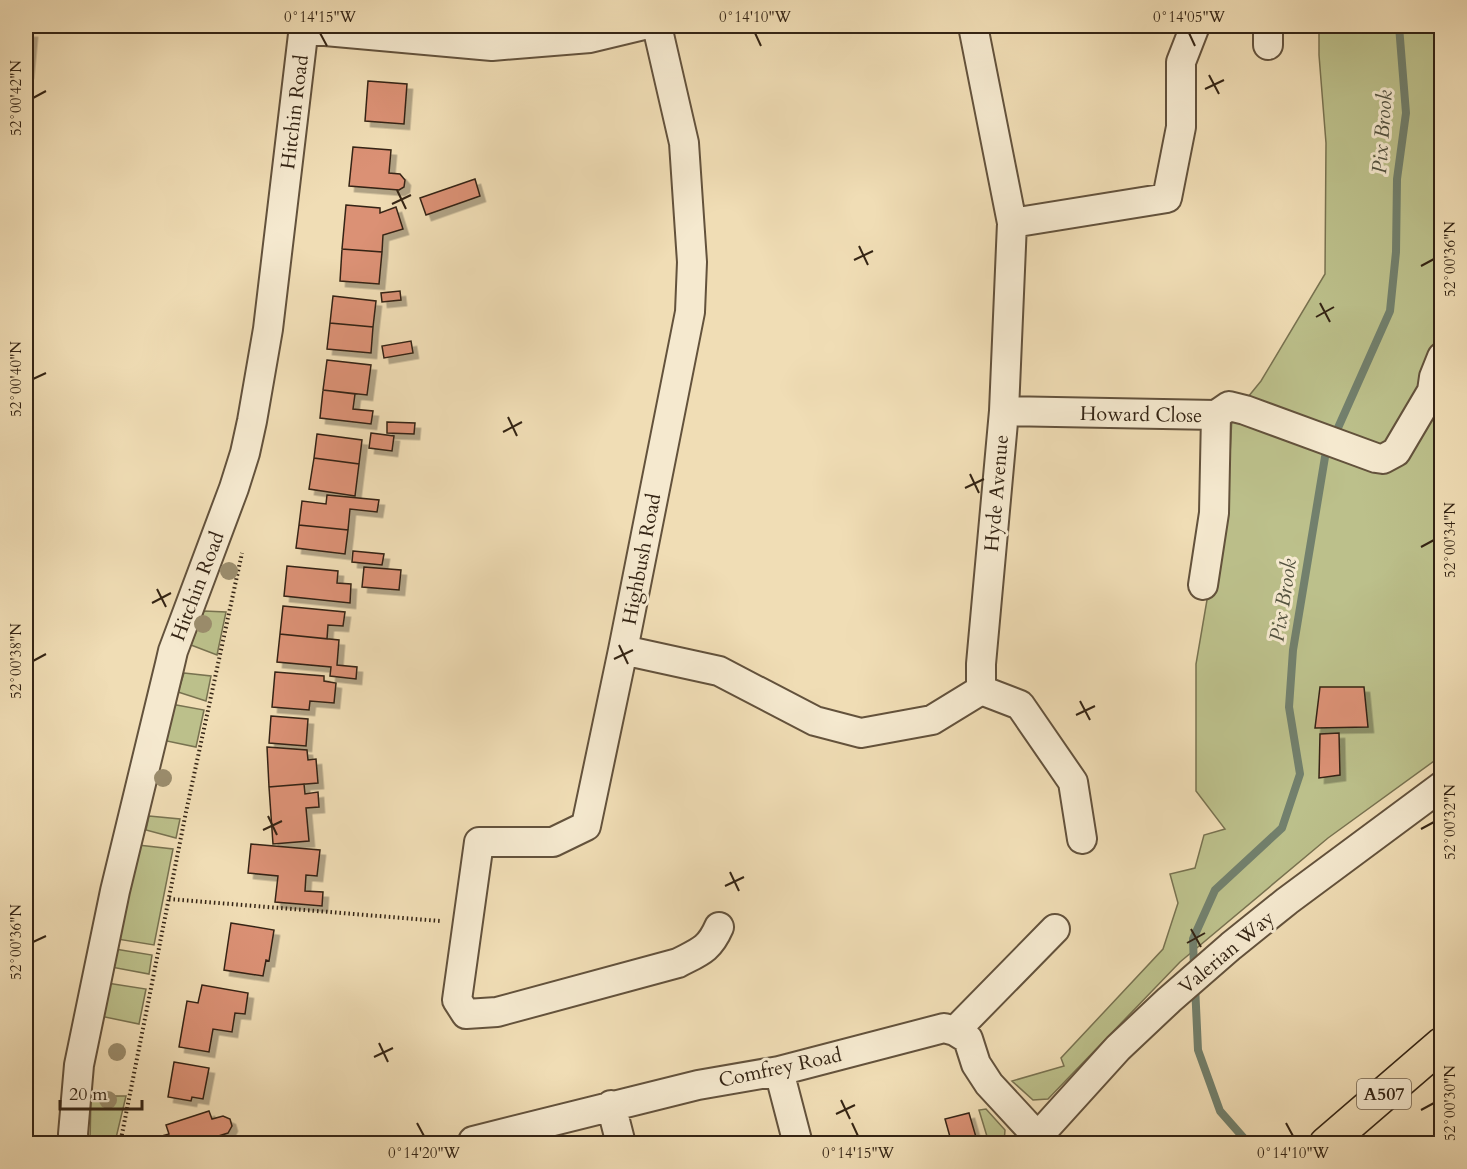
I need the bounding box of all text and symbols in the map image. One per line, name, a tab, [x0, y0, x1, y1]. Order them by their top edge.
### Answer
text: 0°14'15"W	[284, 7, 357, 27]
text: 0°14'10"W	[719, 7, 792, 27]
text: 0°14'05"W	[1153, 7, 1226, 27]
street label: Hitchin Road	[274, 53, 315, 171]
text: 52°00'42"N	[6, 60, 26, 136]
water label: Pix Brook	[1365, 89, 1400, 175]
text: 52°00'36"N	[1440, 221, 1460, 297]
text: 52°00'40"N	[6, 341, 26, 417]
street label: Howard Close	[1080, 400, 1202, 429]
street label: Hyde Avenue	[978, 433, 1015, 553]
street label: Highbush Road	[616, 491, 668, 627]
text: 52°00'34"N	[1440, 502, 1460, 578]
street label: Hitchin Road	[164, 527, 231, 645]
water label: Pix Brook	[1263, 556, 1304, 644]
text: 52°00'38"N	[6, 623, 26, 699]
text: 52°00'32"N	[1440, 784, 1460, 860]
text: 52°00'36"N	[6, 904, 26, 980]
street label: Valerian Way	[1173, 904, 1280, 1000]
street label: Comfrey Road	[716, 1041, 845, 1094]
text: 52°00'30"N	[1440, 1065, 1460, 1141]
scale bar	[60, 1073, 142, 1111]
road number: A507	[1357, 1079, 1411, 1109]
text: 20 m	[69, 1082, 108, 1107]
text: 0°14'20"W	[388, 1143, 461, 1163]
text: 0°14'15"W	[822, 1143, 895, 1163]
text: 0°14'10"W	[1257, 1143, 1330, 1163]

